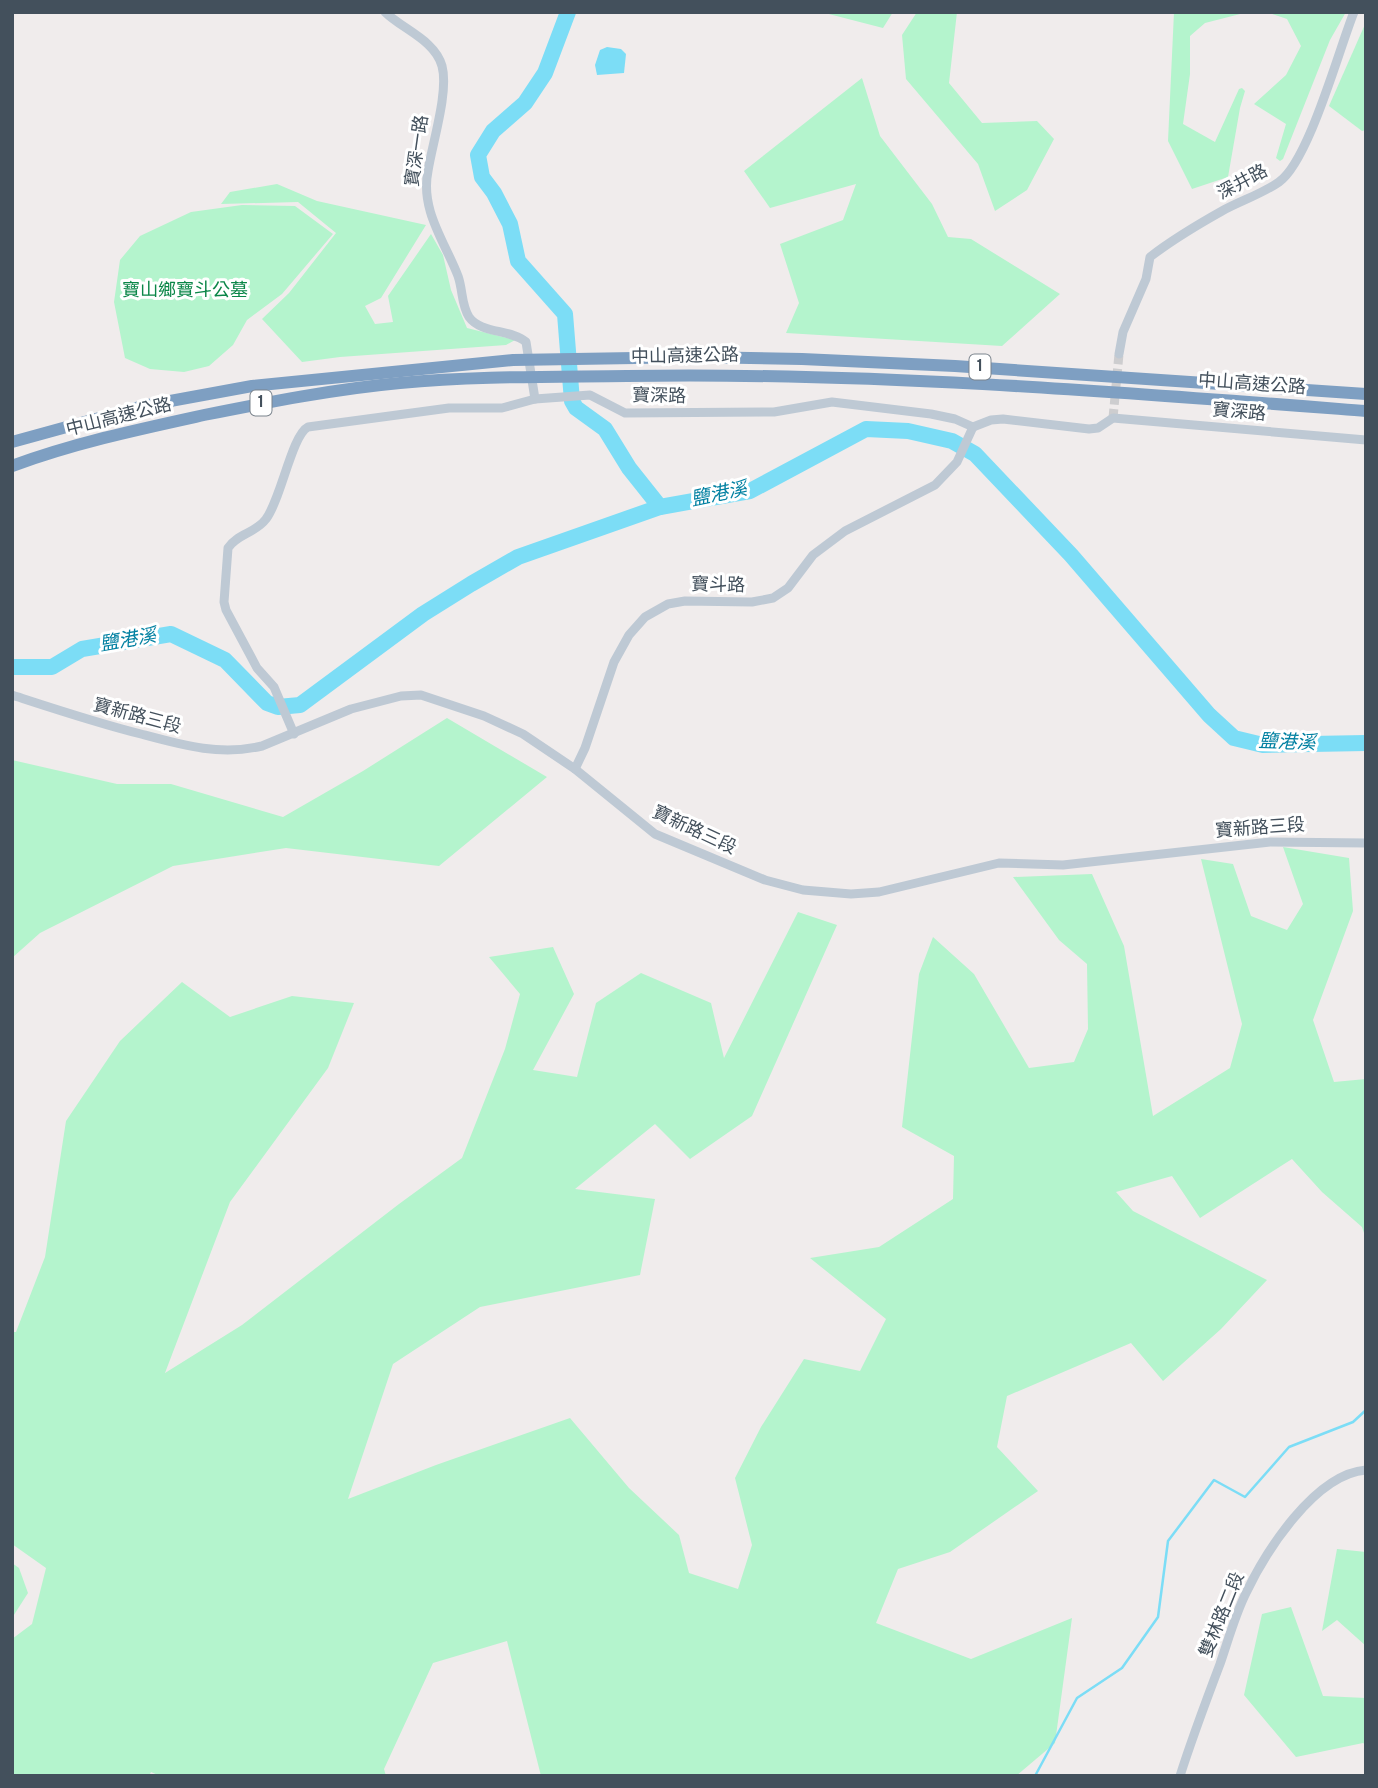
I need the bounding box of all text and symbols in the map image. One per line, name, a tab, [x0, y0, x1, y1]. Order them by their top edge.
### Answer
street label: 寶深一路	[402, 114, 434, 188]
street label: 深井路	[1214, 160, 1272, 206]
park label: 寶山鄉寶斗公墓	[122, 280, 248, 303]
street label: 中山高速公路	[631, 345, 739, 369]
road number: 1	[970, 354, 990, 380]
street label: 中山高速公路	[1197, 370, 1307, 400]
street label: 寶深路	[632, 385, 686, 409]
road number: 1	[250, 390, 272, 416]
street label: 中山高速公路	[64, 394, 174, 442]
street label: 寶深路	[1211, 399, 1267, 427]
water label: 鹽港溪	[689, 477, 752, 513]
street label: 寶斗路	[691, 574, 745, 598]
water label: 鹽港溪	[98, 624, 161, 658]
street label: 寶新路三段	[91, 694, 183, 740]
water label: 鹽港溪	[1258, 730, 1319, 756]
street label: 寶新路三段	[648, 802, 740, 860]
street label: 寶新路三段	[1214, 814, 1306, 844]
street label: 雙林路二段	[1195, 1569, 1251, 1661]

